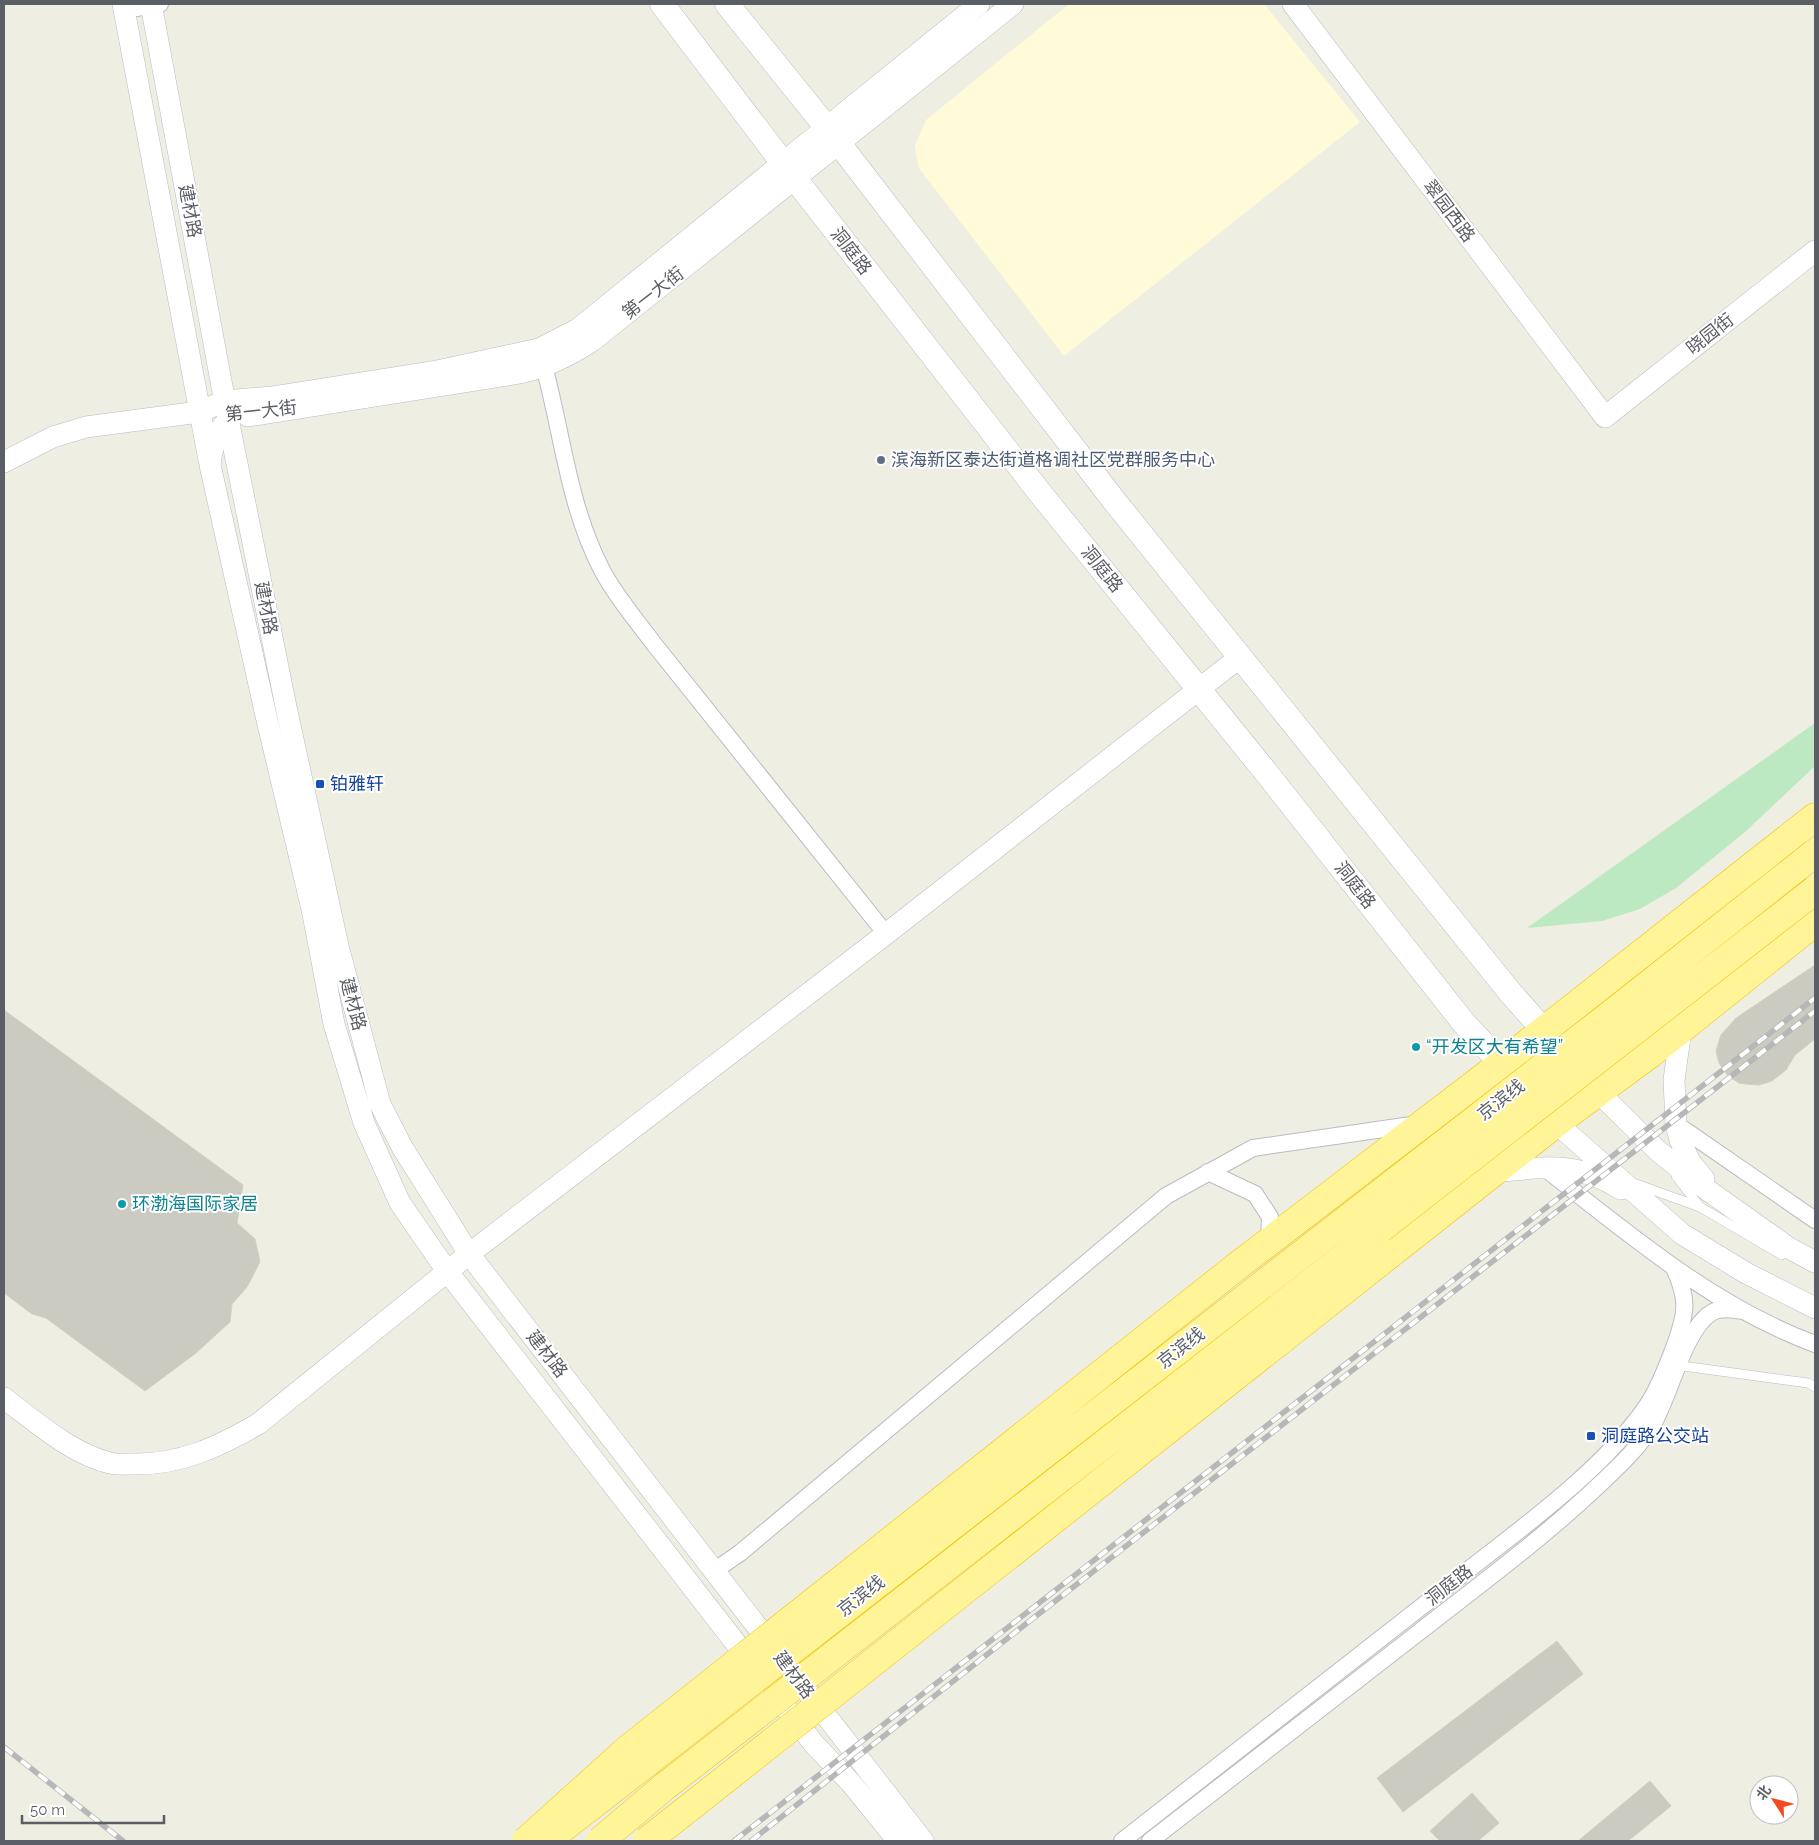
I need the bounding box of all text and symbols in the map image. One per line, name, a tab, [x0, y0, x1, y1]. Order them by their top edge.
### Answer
street label: 翠园西路	[1419, 176, 1479, 246]
street label: 建材路	[175, 182, 206, 239]
street label: 洞庭路	[826, 223, 876, 278]
street label: 第一大街	[618, 262, 688, 323]
street label: 晓园街	[1682, 309, 1737, 359]
street label: 第一大街	[224, 396, 298, 425]
place label: 滨海新区泰达街道格调社区党群服务中心	[891, 449, 1215, 470]
marker: 滨海新区泰达街道格调社区党群服务中心	[875, 454, 887, 466]
street label: 洞庭路	[1077, 541, 1128, 596]
street label: 建材路	[251, 579, 282, 636]
place label: 铂雅轩	[330, 773, 384, 794]
marker: 铂雅轩	[314, 778, 326, 790]
street label: 洞庭路	[1330, 857, 1380, 912]
street label: 建材路	[336, 975, 371, 1033]
place label: “开发区大有希望”	[1426, 1036, 1563, 1057]
marker: “开发区大有希望”	[1410, 1041, 1422, 1053]
street label: 京滨线	[1473, 1075, 1528, 1125]
place label: 环渤海国际家居	[132, 1193, 258, 1214]
marker: 环渤海国际家居	[116, 1198, 128, 1210]
street label: 京滨线	[1153, 1323, 1208, 1373]
street label: 建材路	[522, 1326, 572, 1381]
place label: 洞庭路公交站	[1601, 1425, 1709, 1446]
marker: 洞庭路公交站	[1585, 1430, 1597, 1442]
street label: 洞庭路	[1421, 1560, 1476, 1610]
street label: 京滨线	[833, 1571, 888, 1621]
street label: 建材路	[770, 1647, 819, 1703]
north arrow	[1749, 1775, 1799, 1825]
text: 北	[1753, 1782, 1774, 1803]
scale bar	[22, 1792, 165, 1824]
text: 50 m	[30, 1801, 65, 1819]

